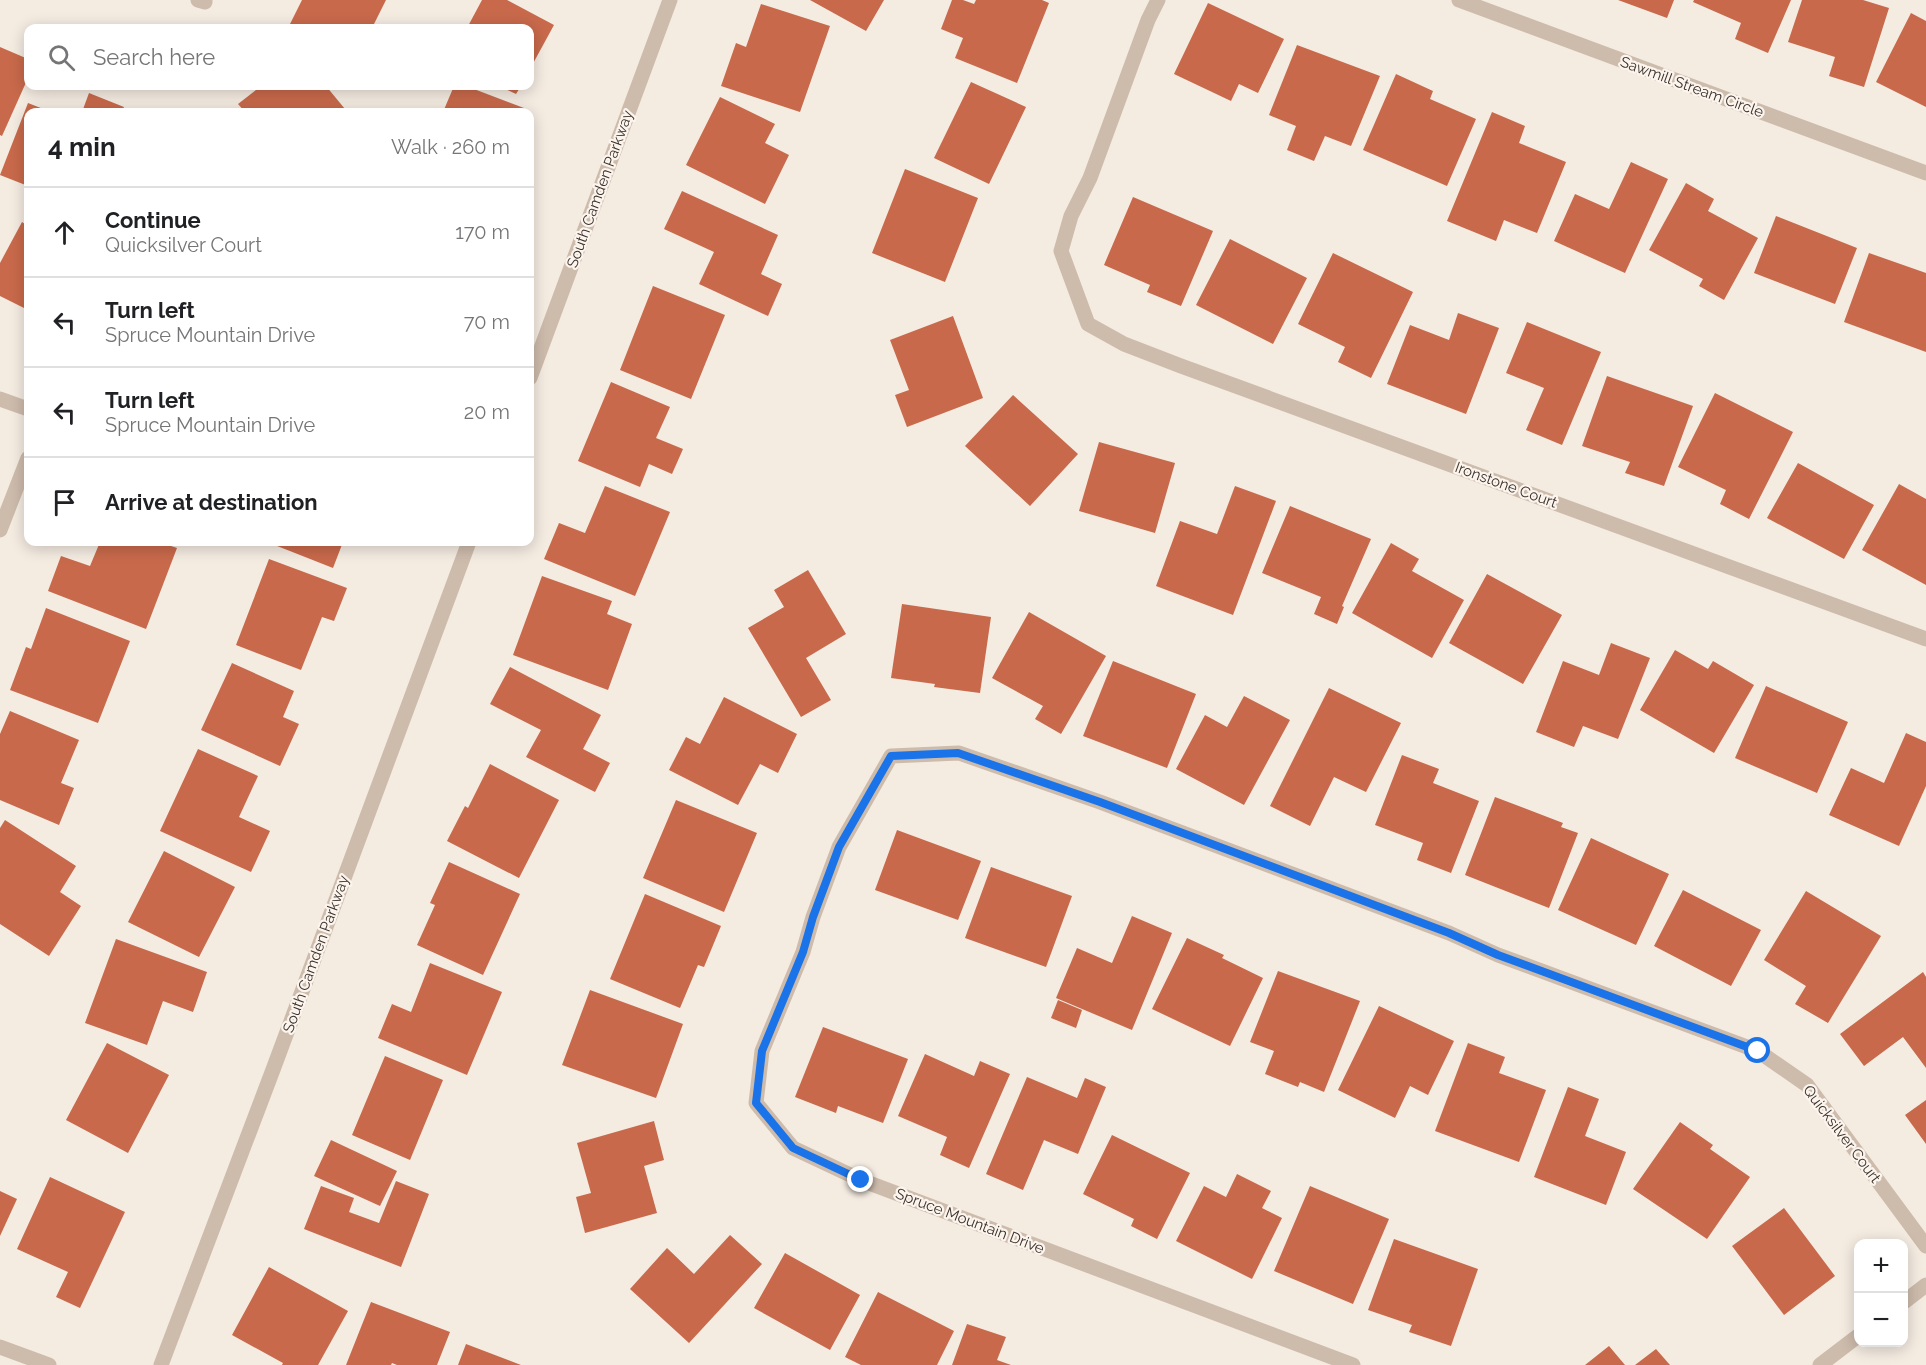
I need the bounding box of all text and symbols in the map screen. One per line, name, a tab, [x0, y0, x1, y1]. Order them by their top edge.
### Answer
search box	[24, 24, 534, 90]
icon: search	[45, 41, 78, 74]
text: Search here	[93, 44, 215, 70]
street label: Sawmill Stream Circle	[1618, 53, 1766, 121]
street label: South Camden Parkway	[563, 108, 637, 270]
text: 4 min	[48, 132, 116, 162]
text: Walk · 260 m	[391, 135, 510, 159]
text: Continue	[105, 207, 201, 233]
icon: ahead	[48, 216, 81, 249]
text: 170 m	[455, 220, 510, 244]
text: Quicksilver Court	[105, 233, 262, 257]
text: Turn left	[105, 297, 195, 323]
icon: left	[48, 306, 81, 339]
text: 70 m	[464, 310, 510, 334]
text: Spruce Mountain Drive	[105, 323, 315, 347]
text: Turn left	[105, 387, 195, 413]
icon: left	[48, 396, 81, 429]
text: 20 m	[464, 400, 510, 424]
text: Spruce Mountain Drive	[105, 413, 315, 437]
street label: Ironstone Court	[1453, 458, 1559, 512]
icon: arrive	[48, 486, 81, 519]
text: Arrive at destination	[105, 489, 318, 515]
street label: South Camden Parkway	[279, 873, 353, 1035]
route start	[1744, 1037, 1770, 1063]
street label: Quicksilver Court	[1799, 1082, 1885, 1186]
route end	[847, 1166, 873, 1192]
street label: Spruce Mountain Drive	[893, 1184, 1047, 1258]
map controls	[1854, 1239, 1908, 1347]
button: +	[1854, 1239, 1908, 1293]
button: −	[1854, 1293, 1908, 1347]

